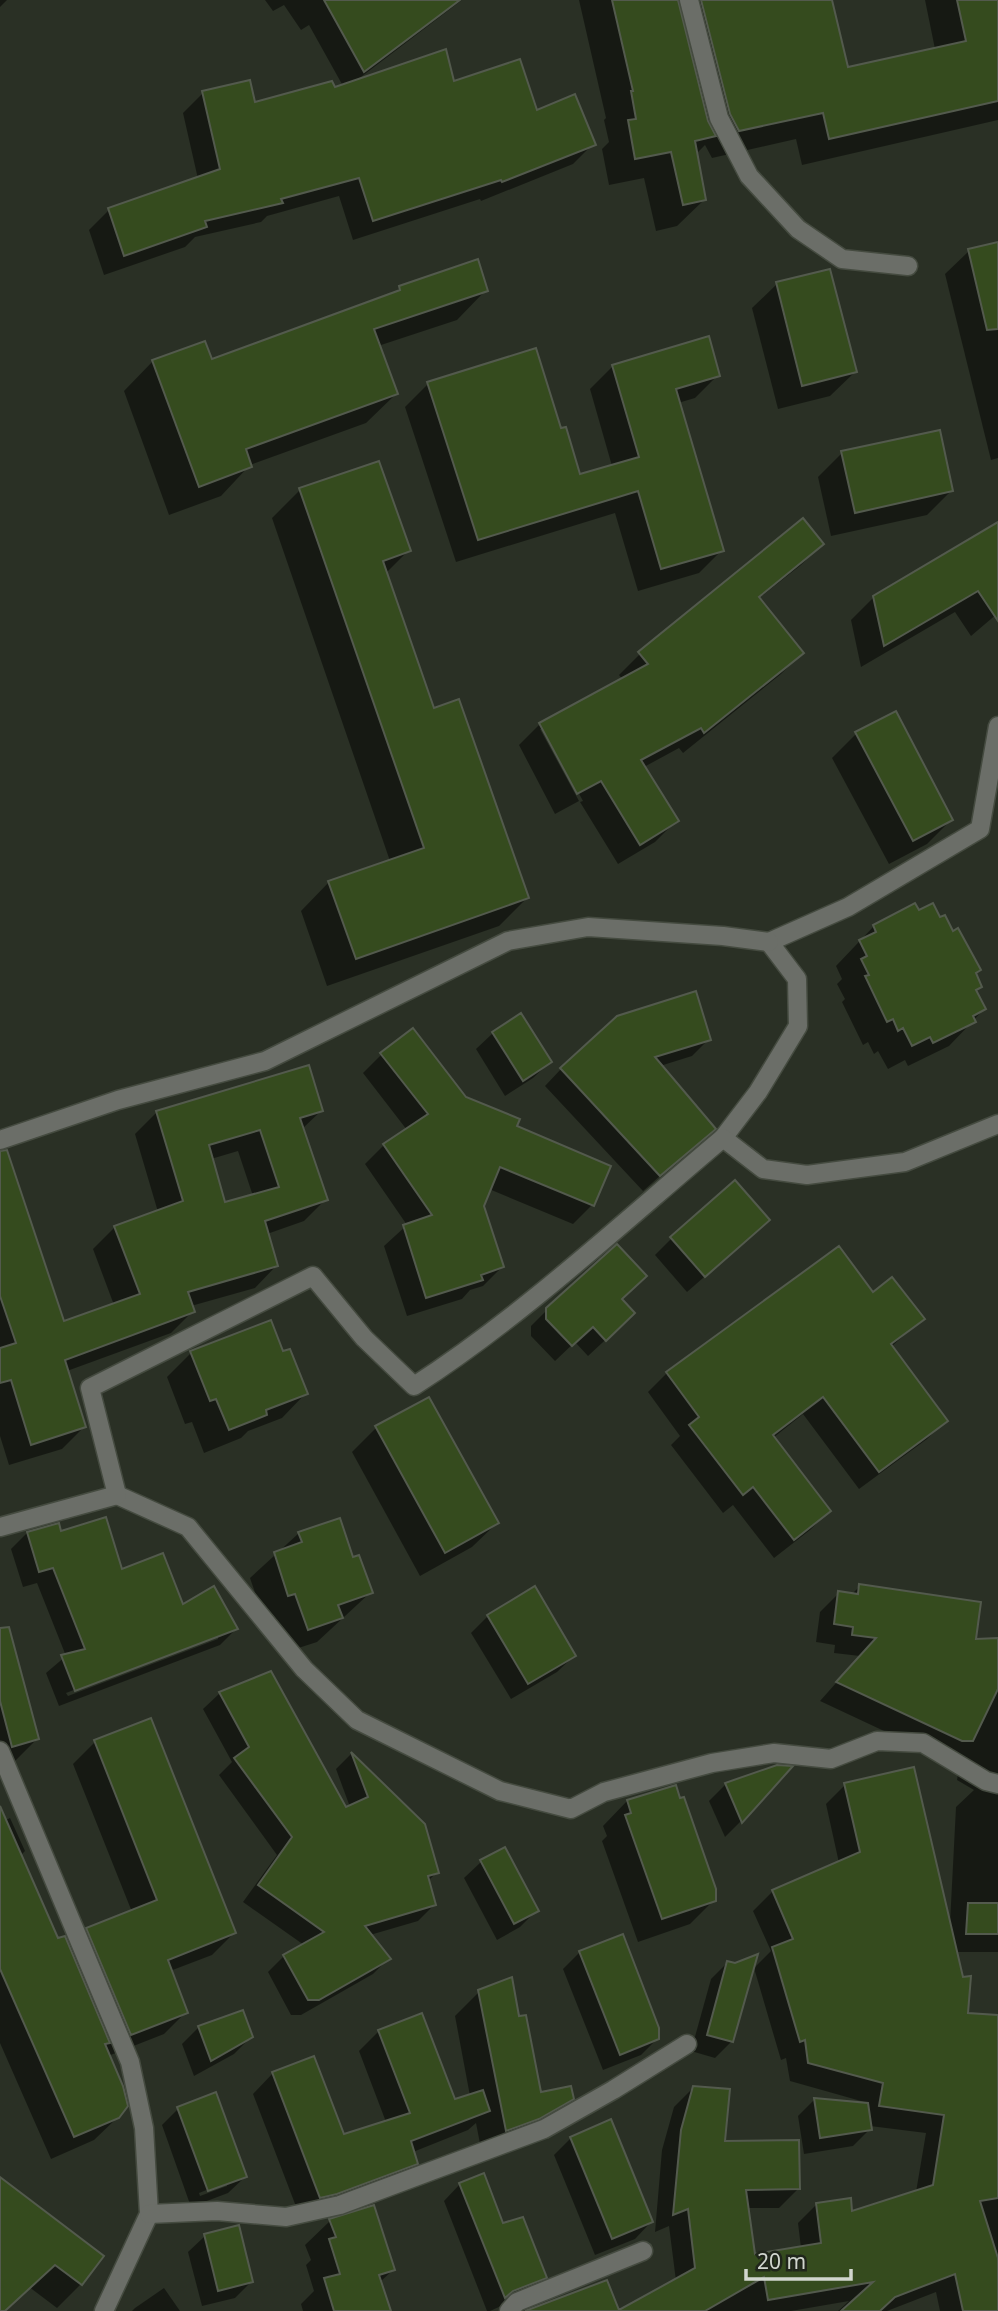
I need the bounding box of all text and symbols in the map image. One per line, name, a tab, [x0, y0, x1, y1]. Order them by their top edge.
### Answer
scale bar	[746, 2238, 851, 2282]
text: 20 m	[757, 2247, 806, 2275]

